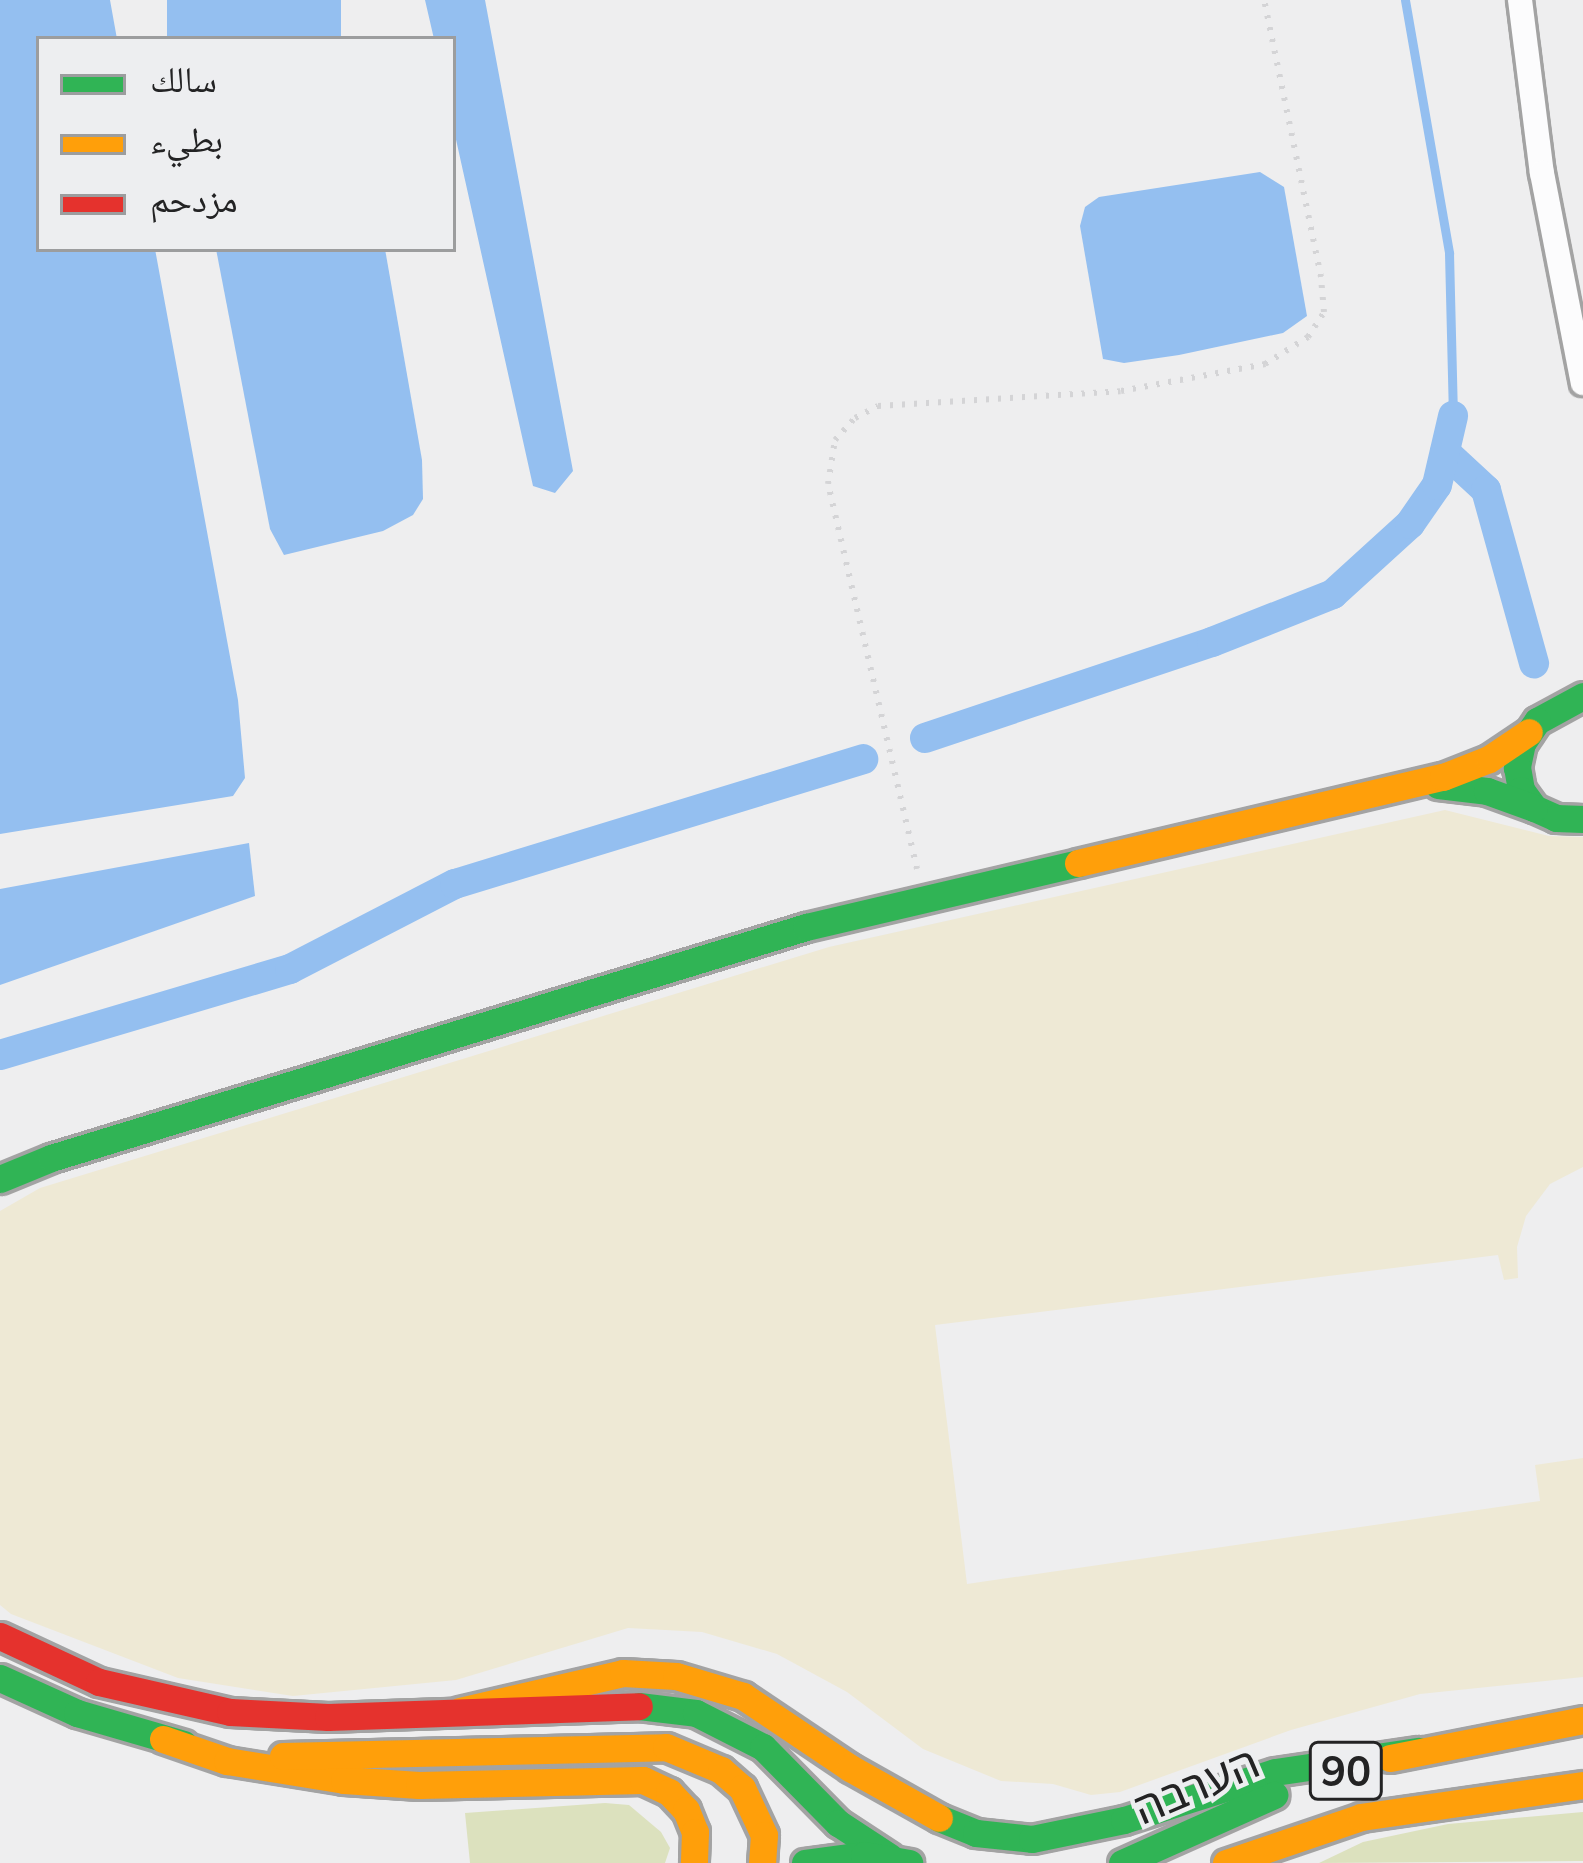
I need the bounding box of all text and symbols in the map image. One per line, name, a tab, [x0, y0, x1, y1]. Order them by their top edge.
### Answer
legend	[36, 36, 456, 252]
text: سالك	[150, 56, 217, 101]
text: بطيء	[150, 116, 223, 161]
text: مزدحم	[150, 176, 238, 221]
street label: הערבה	[1125, 1735, 1267, 1835]
road number: 90	[1307, 1735, 1385, 1807]

